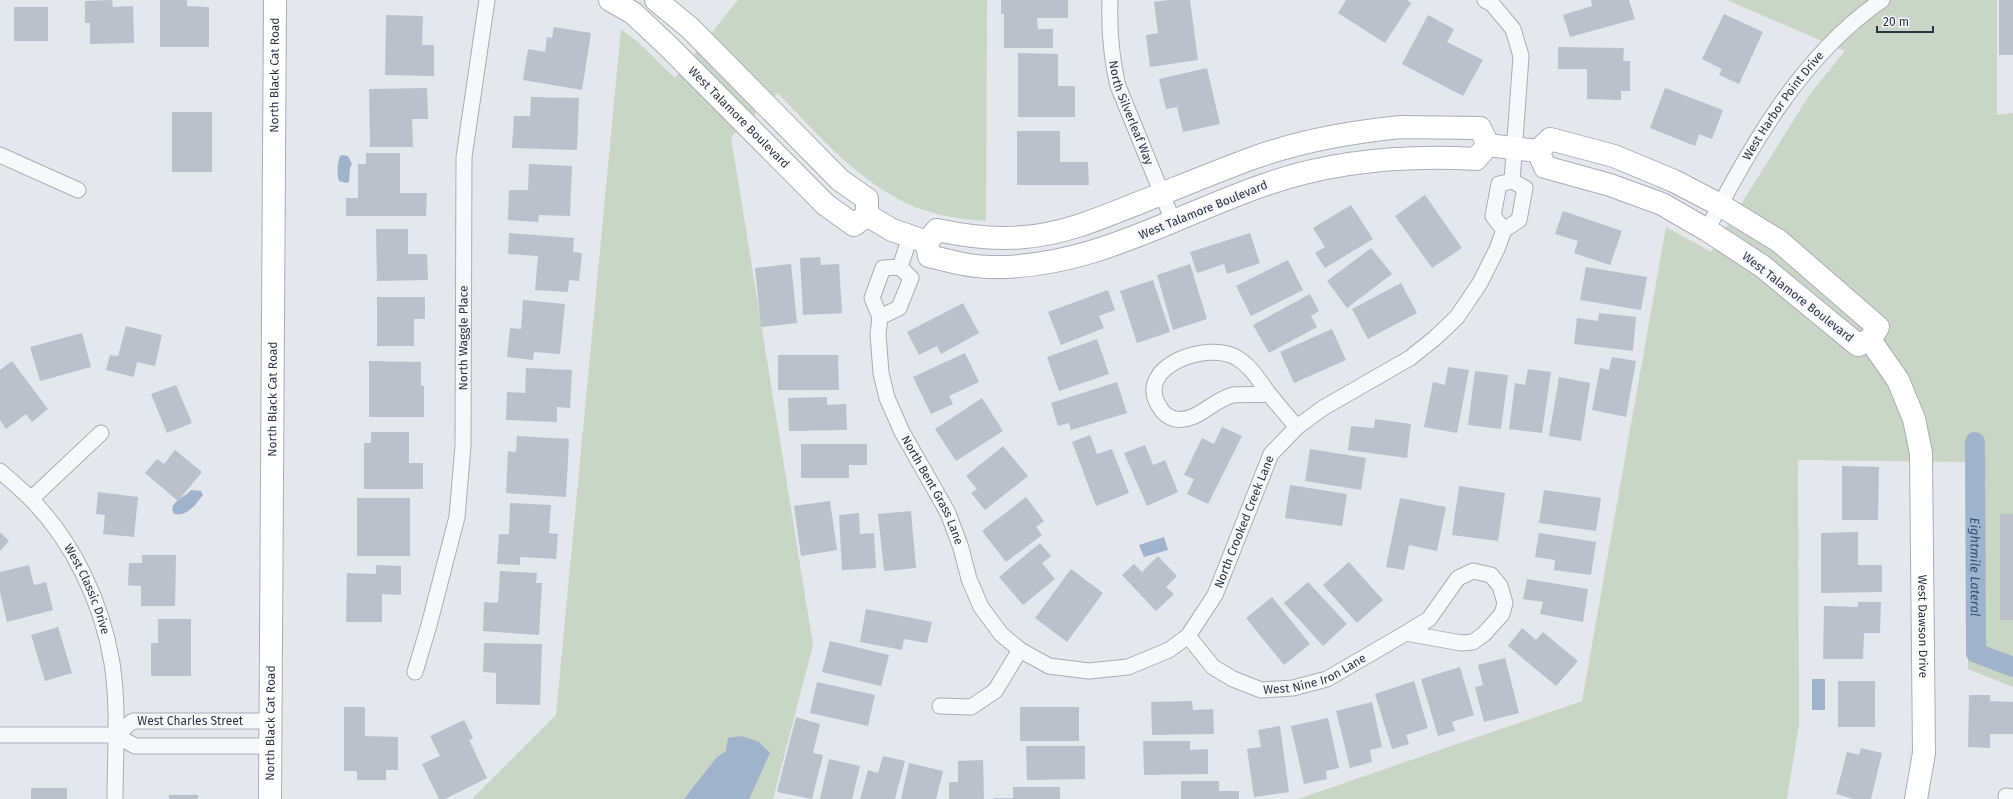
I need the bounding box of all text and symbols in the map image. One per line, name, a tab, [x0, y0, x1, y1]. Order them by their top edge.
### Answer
scale bar	[1877, 8, 1933, 34]
text: 20 m	[1883, 15, 1909, 29]
street label: North Black Cat Road	[267, 17, 282, 133]
street label: West Harbor Point Drive	[1740, 48, 1827, 163]
street label: North Silverleaf Way	[1106, 60, 1156, 167]
street label: West Talamore Boulevard	[685, 63, 792, 171]
street label: West Talamore Boulevard	[1137, 178, 1269, 242]
street label: West Talamore Boulevard	[1739, 249, 1857, 345]
street label: North Waggle Place	[456, 285, 471, 390]
street label: North Black Cat Road	[265, 341, 280, 457]
street label: North Bent Grass Lane	[898, 433, 966, 547]
street label: North Crooked Creek Lane	[1211, 453, 1277, 590]
water label: Eightmile Lateral	[1968, 517, 1983, 617]
street label: West Classic Drive	[61, 541, 113, 636]
street label: West Dawson Drive	[1915, 575, 1930, 678]
street label: West Nine Iron Lane	[1263, 651, 1369, 697]
street label: North Black Cat Road	[263, 665, 278, 781]
street label: West Charles Street	[137, 714, 244, 728]

